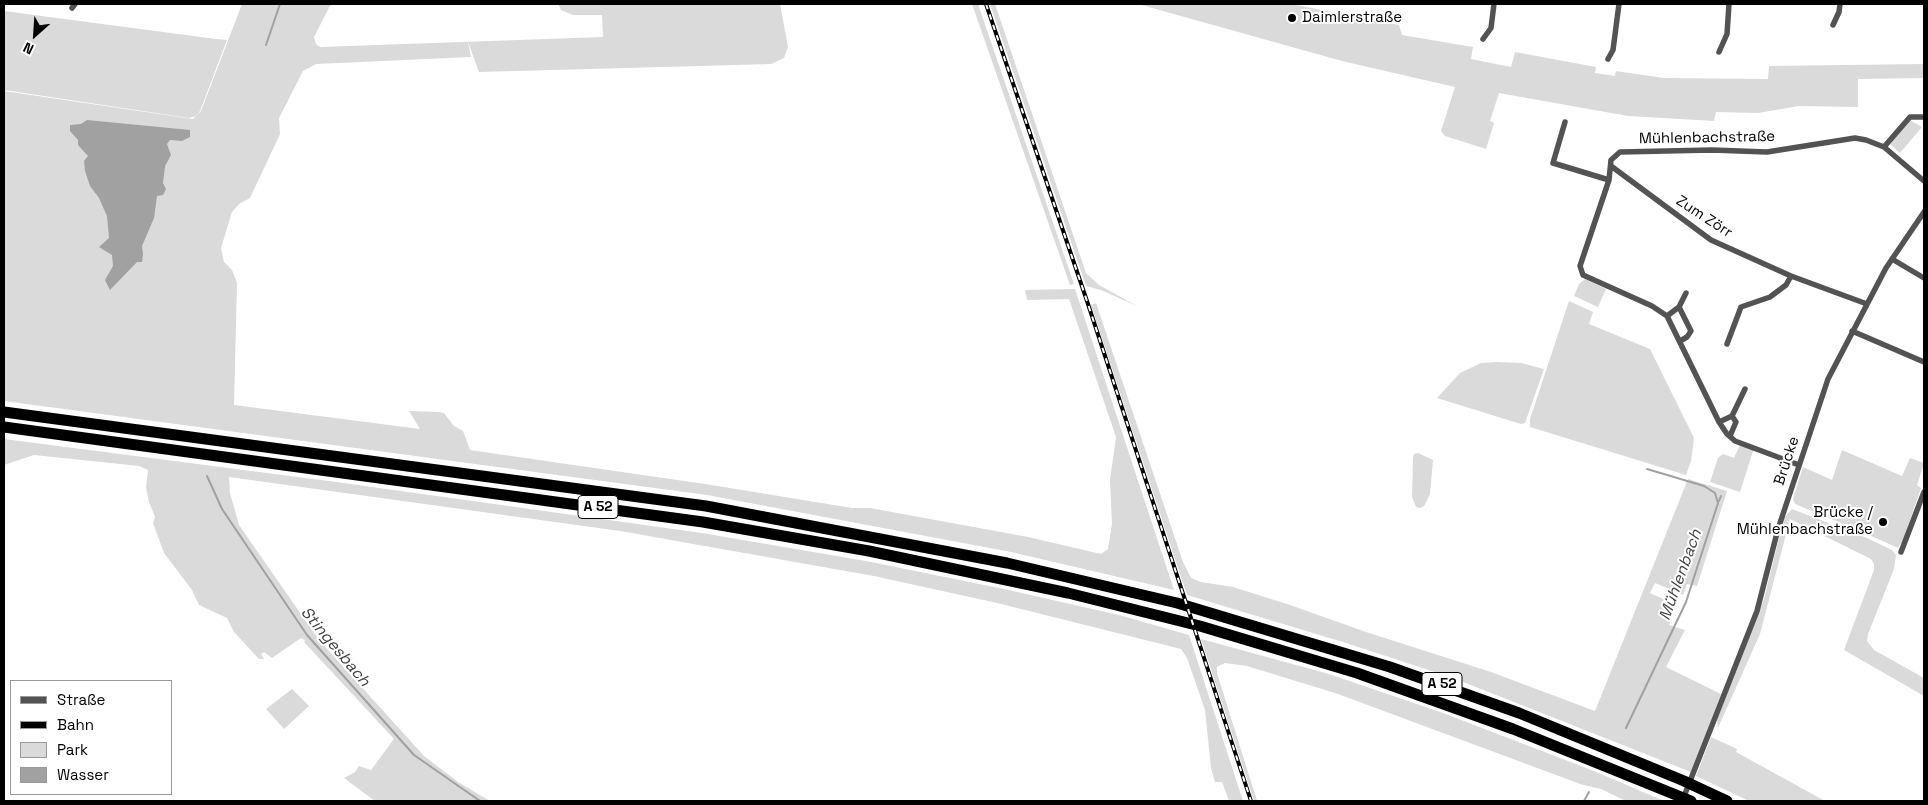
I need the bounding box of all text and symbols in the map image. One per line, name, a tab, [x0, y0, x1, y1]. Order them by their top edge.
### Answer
place label: Daimlerstraße	[1302, 9, 1402, 27]
north arrow	[10, 10, 60, 60]
marker: Daimlerstraße	[1286, 12, 1298, 24]
text: N	[20, 38, 37, 59]
street label: Mühlenbachstraße	[1639, 128, 1775, 148]
street label: Zum Zörr	[1672, 192, 1736, 242]
street label: Brücke	[1771, 434, 1803, 488]
road number: A 52	[578, 496, 618, 518]
place label: Brücke / Mühlenbachstraße	[1737, 504, 1873, 539]
marker: Brücke / Mühlenbachstraße	[1877, 516, 1889, 528]
water label: Mühlenbach	[1656, 527, 1706, 623]
water label: Stingesbach	[296, 603, 374, 691]
road number: A 52	[1422, 672, 1462, 696]
legend	[10, 680, 172, 795]
text: Straße	[57, 690, 105, 709]
text: Bahn	[57, 715, 94, 734]
text: Park	[57, 740, 88, 759]
text: Wasser	[57, 765, 109, 784]

